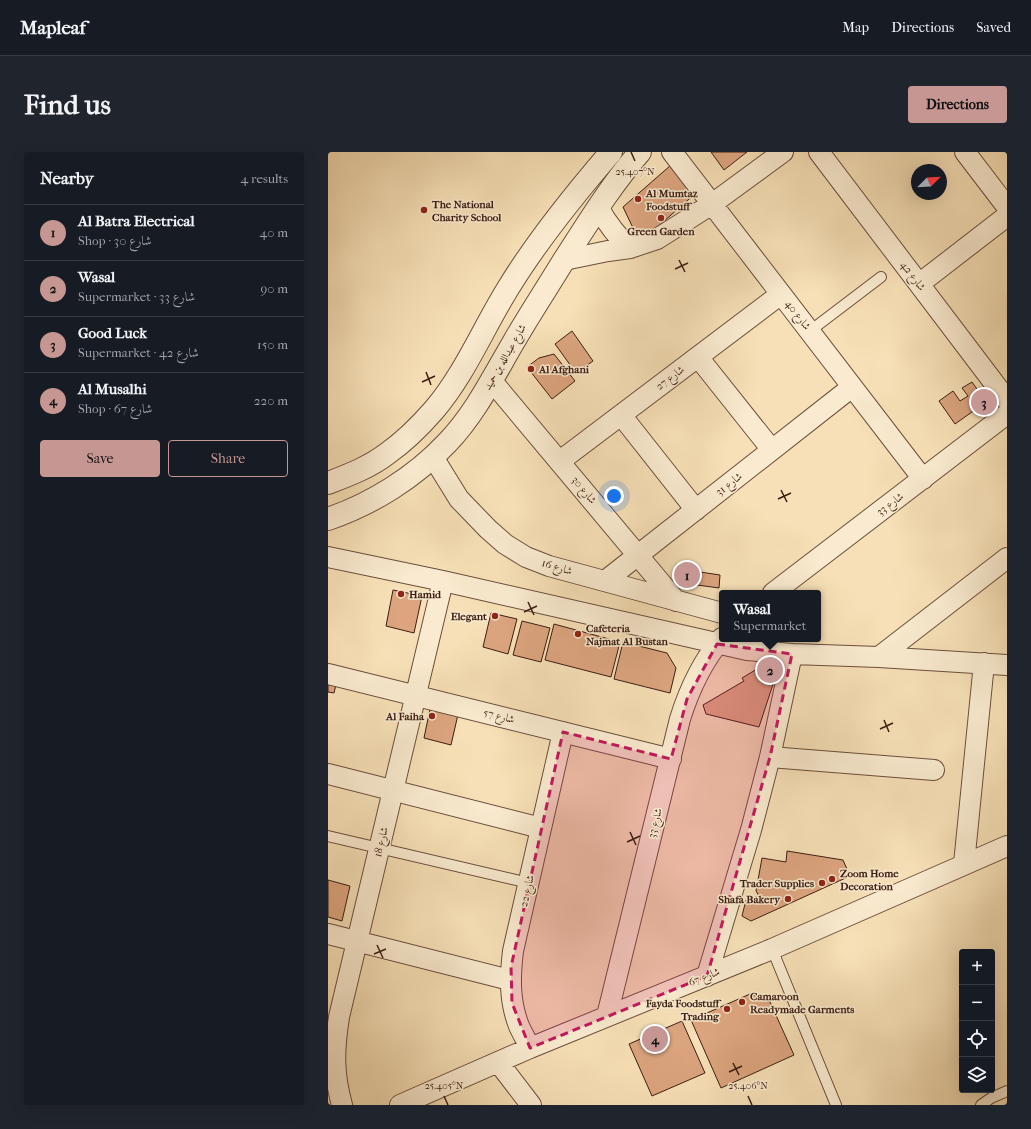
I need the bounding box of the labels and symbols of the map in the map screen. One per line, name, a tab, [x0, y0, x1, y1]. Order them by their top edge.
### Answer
north arrow	[911, 164, 947, 200]
text: 25.407°N	[615, 166, 655, 178]
place label: Al Mumtaz Foodstuff	[645, 187, 698, 213]
marker: Al Mumtaz Foodstuff	[633, 194, 643, 204]
place label: The National Charity School	[431, 198, 502, 224]
marker: The National Charity School	[419, 205, 429, 215]
marker: Green Garden	[656, 213, 666, 223]
place label: Green Garden	[627, 225, 695, 238]
street label: شارع 42	[895, 259, 928, 295]
street label: شارع 40	[780, 298, 814, 334]
street label: شارع عبدالله بن حميد	[481, 322, 532, 394]
place label: Al Afghani	[538, 363, 590, 376]
street label: شارع 27	[653, 363, 689, 395]
marker: Al Afghani	[526, 364, 536, 374]
pin: 3	[971, 387, 997, 417]
street label: شارع 31	[713, 470, 747, 501]
street label: شارع 30	[566, 474, 599, 508]
your location	[604, 486, 624, 506]
street label: شارع 33	[874, 490, 908, 521]
street label: شارع 16	[539, 556, 574, 581]
pin: 1	[674, 560, 700, 590]
place label: Hamid	[409, 588, 442, 601]
marker: Hamid	[396, 589, 406, 599]
place label: Elegant	[451, 610, 488, 623]
marker: Elegant	[490, 611, 500, 621]
place label: Cafeteria Najmat Al Bustan	[586, 622, 669, 648]
marker: Cafeteria Najmat Al Bustan	[573, 629, 583, 639]
pin: 2	[757, 655, 783, 685]
street label: شارع 57	[481, 706, 516, 729]
place label: Al Faiha	[385, 710, 425, 723]
marker: Al Faiha	[427, 711, 437, 721]
street label: شارع 33	[645, 807, 668, 840]
street label: شارع 18	[371, 825, 394, 859]
place label: Zoom Home Decoration	[839, 867, 899, 893]
street label: شارع 22	[517, 874, 540, 909]
marker: Zoom Home Decoration	[827, 874, 837, 884]
place label: Trader Supplies	[739, 877, 814, 890]
marker: Trader Supplies	[817, 878, 827, 888]
place label: Shafa Bakery	[718, 893, 781, 906]
marker: Shafa Bakery	[783, 894, 793, 904]
street label: شارع 67	[686, 965, 723, 992]
place label: Camaroon Readymade Garments	[750, 990, 854, 1016]
place label: Fayda Foodstuff Trading	[645, 997, 723, 1023]
marker: Camaroon Readymade Garments	[737, 997, 747, 1007]
marker: Fayda Foodstuff Trading	[722, 1004, 732, 1014]
pin: 4	[642, 1024, 668, 1054]
text: 25.405°N	[425, 1080, 464, 1092]
text: 25.406°N	[728, 1080, 768, 1092]

